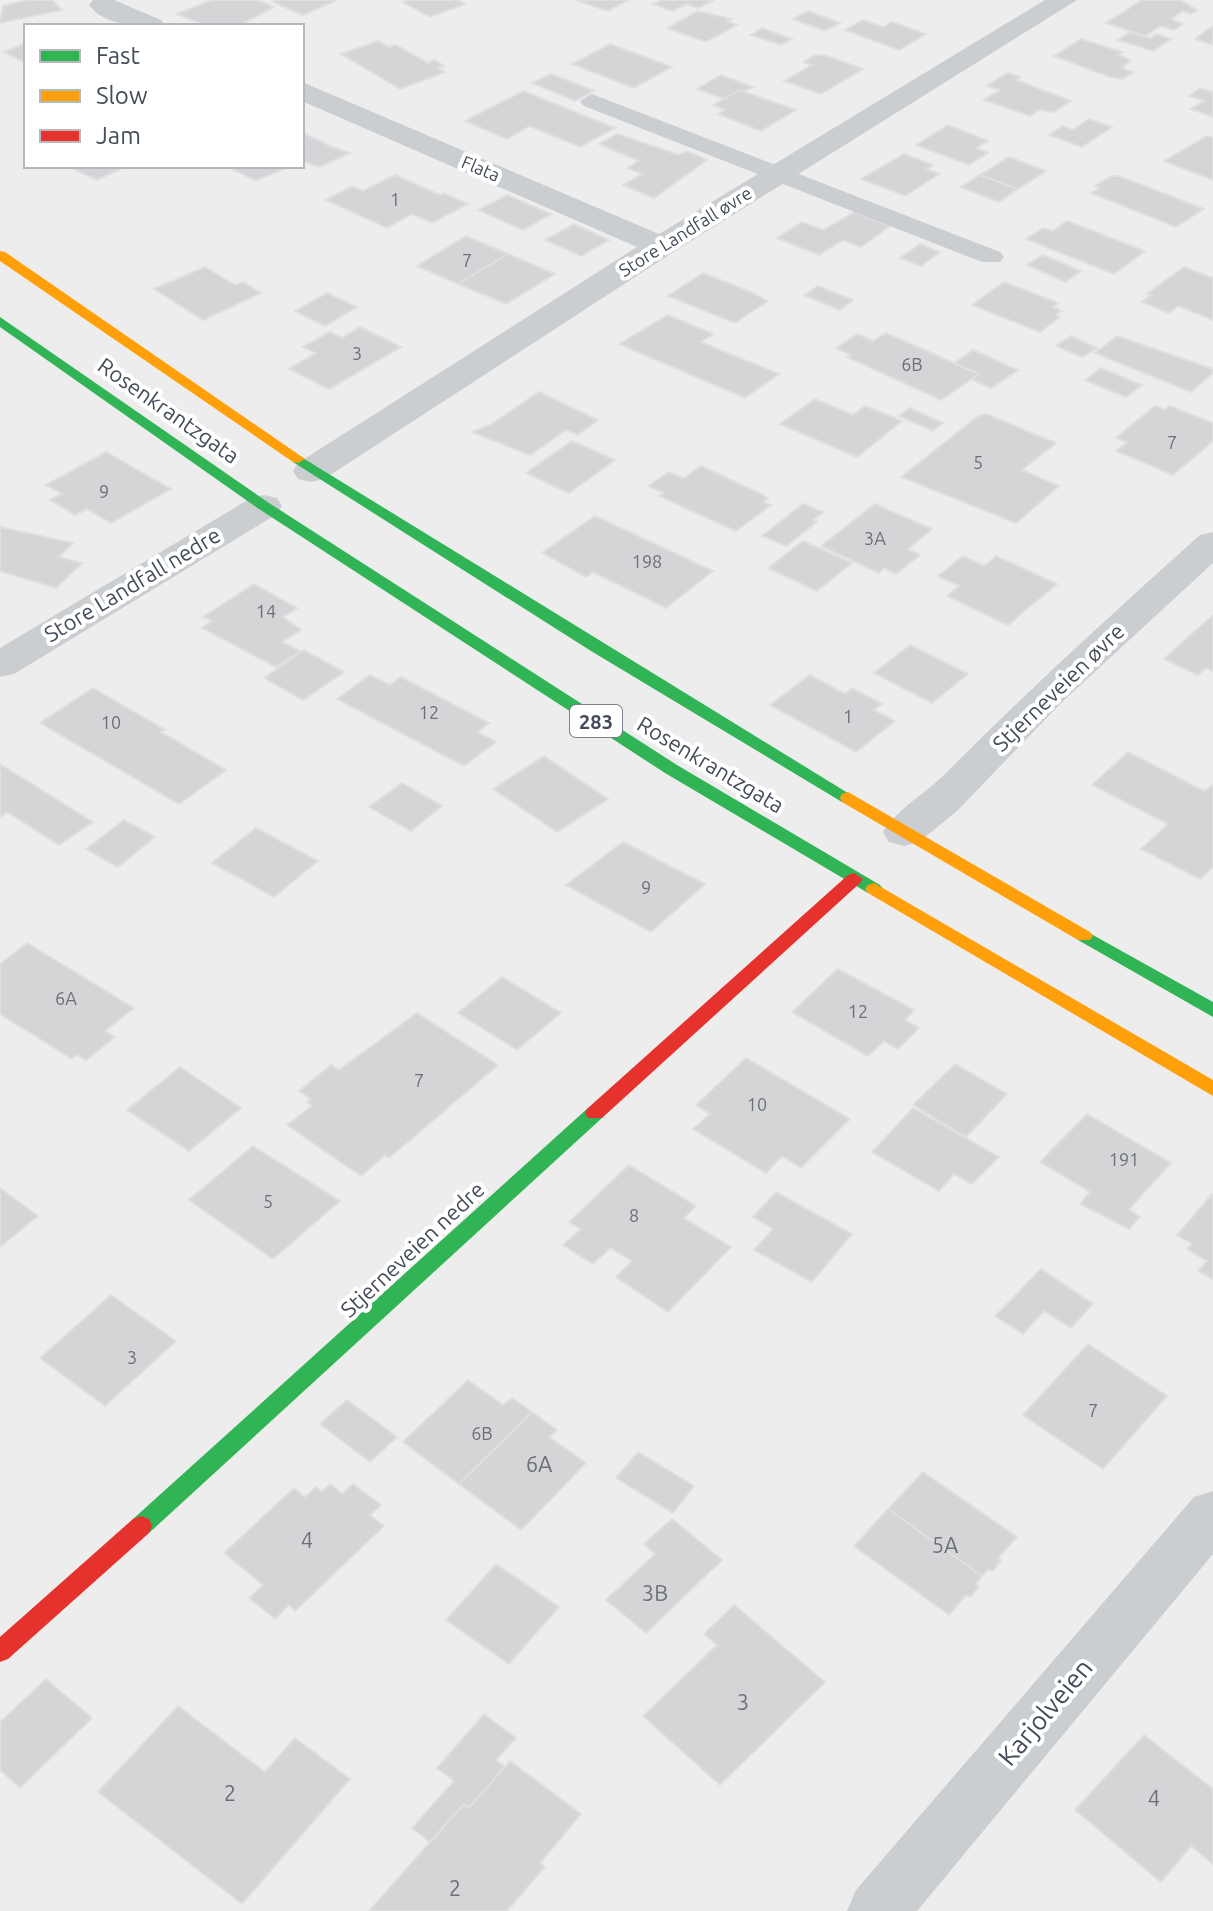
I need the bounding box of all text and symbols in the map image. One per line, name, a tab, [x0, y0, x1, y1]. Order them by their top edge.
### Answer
legend	[24, 24, 304, 168]
text: Fast	[96, 42, 140, 69]
text: Slow	[96, 82, 148, 109]
text: Jam	[96, 122, 141, 149]
street label: Flata	[459, 151, 503, 185]
street label: Store Landfall øvre	[615, 182, 755, 280]
house number: 1	[390, 189, 400, 209]
house number: 7	[462, 250, 472, 270]
house number: 3	[352, 343, 362, 363]
street label: Rosenkrantzgata	[94, 352, 244, 468]
house number: 6B	[901, 354, 923, 374]
house number: 7	[1167, 432, 1177, 452]
house number: 5	[973, 452, 983, 472]
house number: 9	[99, 481, 109, 501]
street label: Store Landfall nedre	[40, 522, 224, 646]
house number: 3A	[864, 528, 886, 548]
house number: 198	[632, 551, 662, 571]
house number: 14	[256, 601, 276, 621]
street label: Stjerneveien øvre	[987, 618, 1129, 756]
house number: 12	[419, 702, 439, 722]
road number: 283	[570, 705, 622, 737]
house number: 1	[843, 706, 853, 726]
street label: Rosenkrantzgata	[633, 710, 789, 818]
house number: 10	[101, 712, 121, 732]
house number: 9	[641, 877, 651, 897]
house number: 6A	[55, 988, 77, 1008]
house number: 12	[848, 1001, 868, 1021]
house number: 7	[414, 1070, 424, 1090]
house number: 10	[747, 1094, 767, 1114]
house number: 191	[1109, 1149, 1139, 1169]
street label: Stjerneveien nedre	[335, 1176, 489, 1322]
house number: 5	[263, 1191, 273, 1211]
house number: 8	[629, 1205, 639, 1225]
house number: 3	[127, 1347, 137, 1367]
house number: 7	[1088, 1400, 1098, 1420]
house number: 6B	[471, 1423, 493, 1443]
house number: 6A	[526, 1451, 553, 1476]
house number: 4	[301, 1527, 313, 1552]
house number: 5A	[932, 1532, 959, 1557]
house number: 3B	[642, 1580, 668, 1605]
street label: Karjolveien	[992, 1653, 1098, 1771]
house number: 3	[737, 1689, 749, 1714]
house number: 2	[224, 1780, 236, 1805]
house number: 4	[1148, 1785, 1160, 1810]
house number: 2	[449, 1875, 461, 1900]

